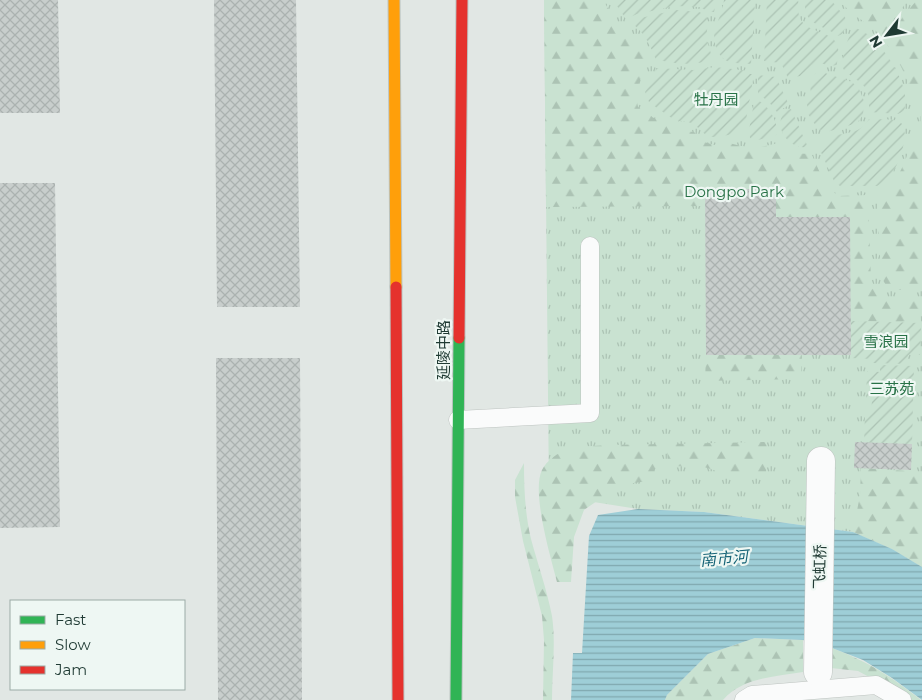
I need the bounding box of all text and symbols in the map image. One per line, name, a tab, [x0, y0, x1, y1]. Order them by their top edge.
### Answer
north arrow	[862, 10, 912, 60]
text: N	[865, 32, 886, 51]
park label: 牡丹园	[693, 90, 739, 109]
park label: Dongpo Park	[684, 182, 784, 201]
street label: 延陵中路	[434, 320, 453, 380]
park label: 雪浪园	[863, 332, 909, 351]
park label: 三苏苑	[869, 379, 915, 398]
street label: 飞虹桥	[810, 544, 829, 590]
water label: 南市河	[699, 547, 752, 570]
legend	[10, 600, 185, 690]
text: Fast	[55, 610, 86, 629]
text: Slow	[55, 635, 91, 654]
text: Jam	[54, 660, 87, 679]

